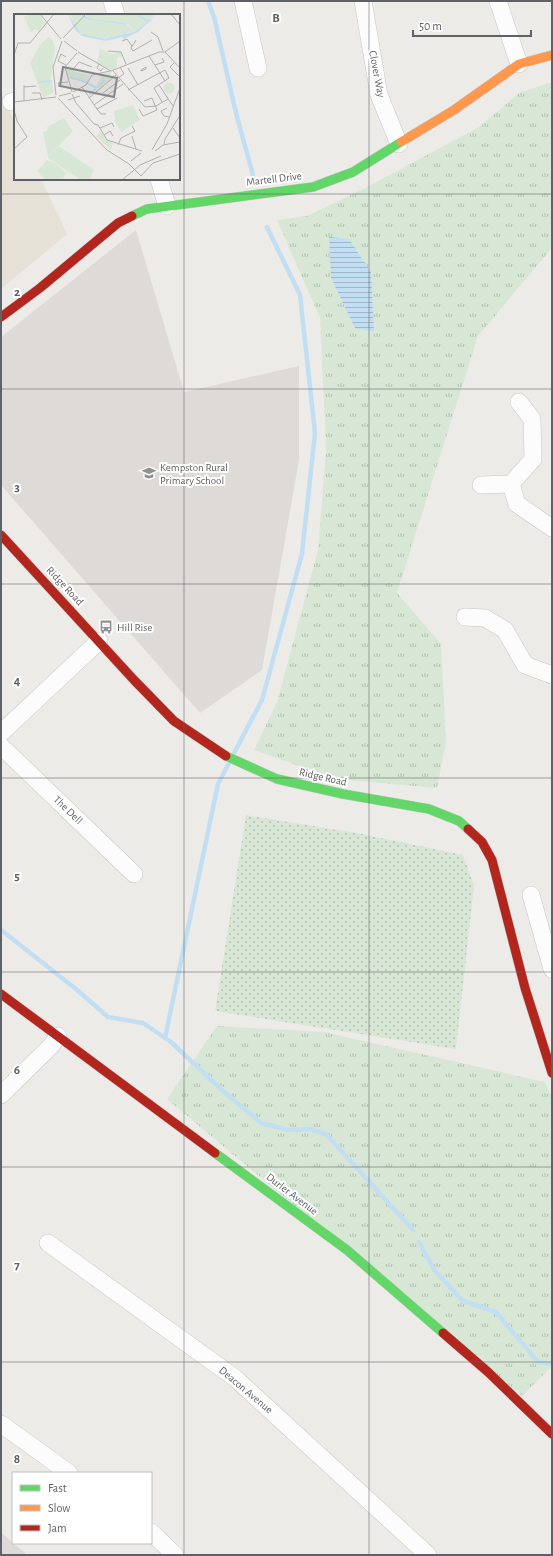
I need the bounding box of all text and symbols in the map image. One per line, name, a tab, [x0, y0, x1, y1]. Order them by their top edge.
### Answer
text: B	[272, 12, 280, 25]
scale bar	[413, 12, 531, 38]
inset map	[14, 14, 180, 180]
text: 50 m	[419, 20, 442, 32]
street label: Clover Way	[367, 50, 387, 99]
street label: Martell Drive	[246, 170, 302, 188]
text: 2	[14, 286, 20, 299]
place label: Kempston Rural Primary School	[160, 462, 228, 486]
school or university icon: Kempston Rural Primary School	[141, 465, 157, 481]
text: 3	[14, 481, 20, 494]
street label: Ridge Road	[44, 564, 86, 608]
bus stop icon: Hill Rise	[98, 619, 114, 635]
place label: Hill Rise	[117, 622, 152, 633]
text: 4	[14, 675, 21, 688]
street label: Ridge Road	[298, 766, 348, 788]
street label: The Dell	[51, 794, 85, 826]
text: 5	[14, 870, 20, 883]
text: 6	[14, 1064, 20, 1077]
street label: Durler Avenue	[264, 1171, 320, 1217]
text: 7	[14, 1259, 20, 1272]
street label: Deacon Avenue	[217, 1364, 275, 1416]
text: 8	[14, 1453, 20, 1466]
legend	[12, 1472, 152, 1544]
text: Fast	[48, 1482, 67, 1494]
text: Slow	[48, 1502, 70, 1514]
text: Jam	[48, 1522, 67, 1534]

